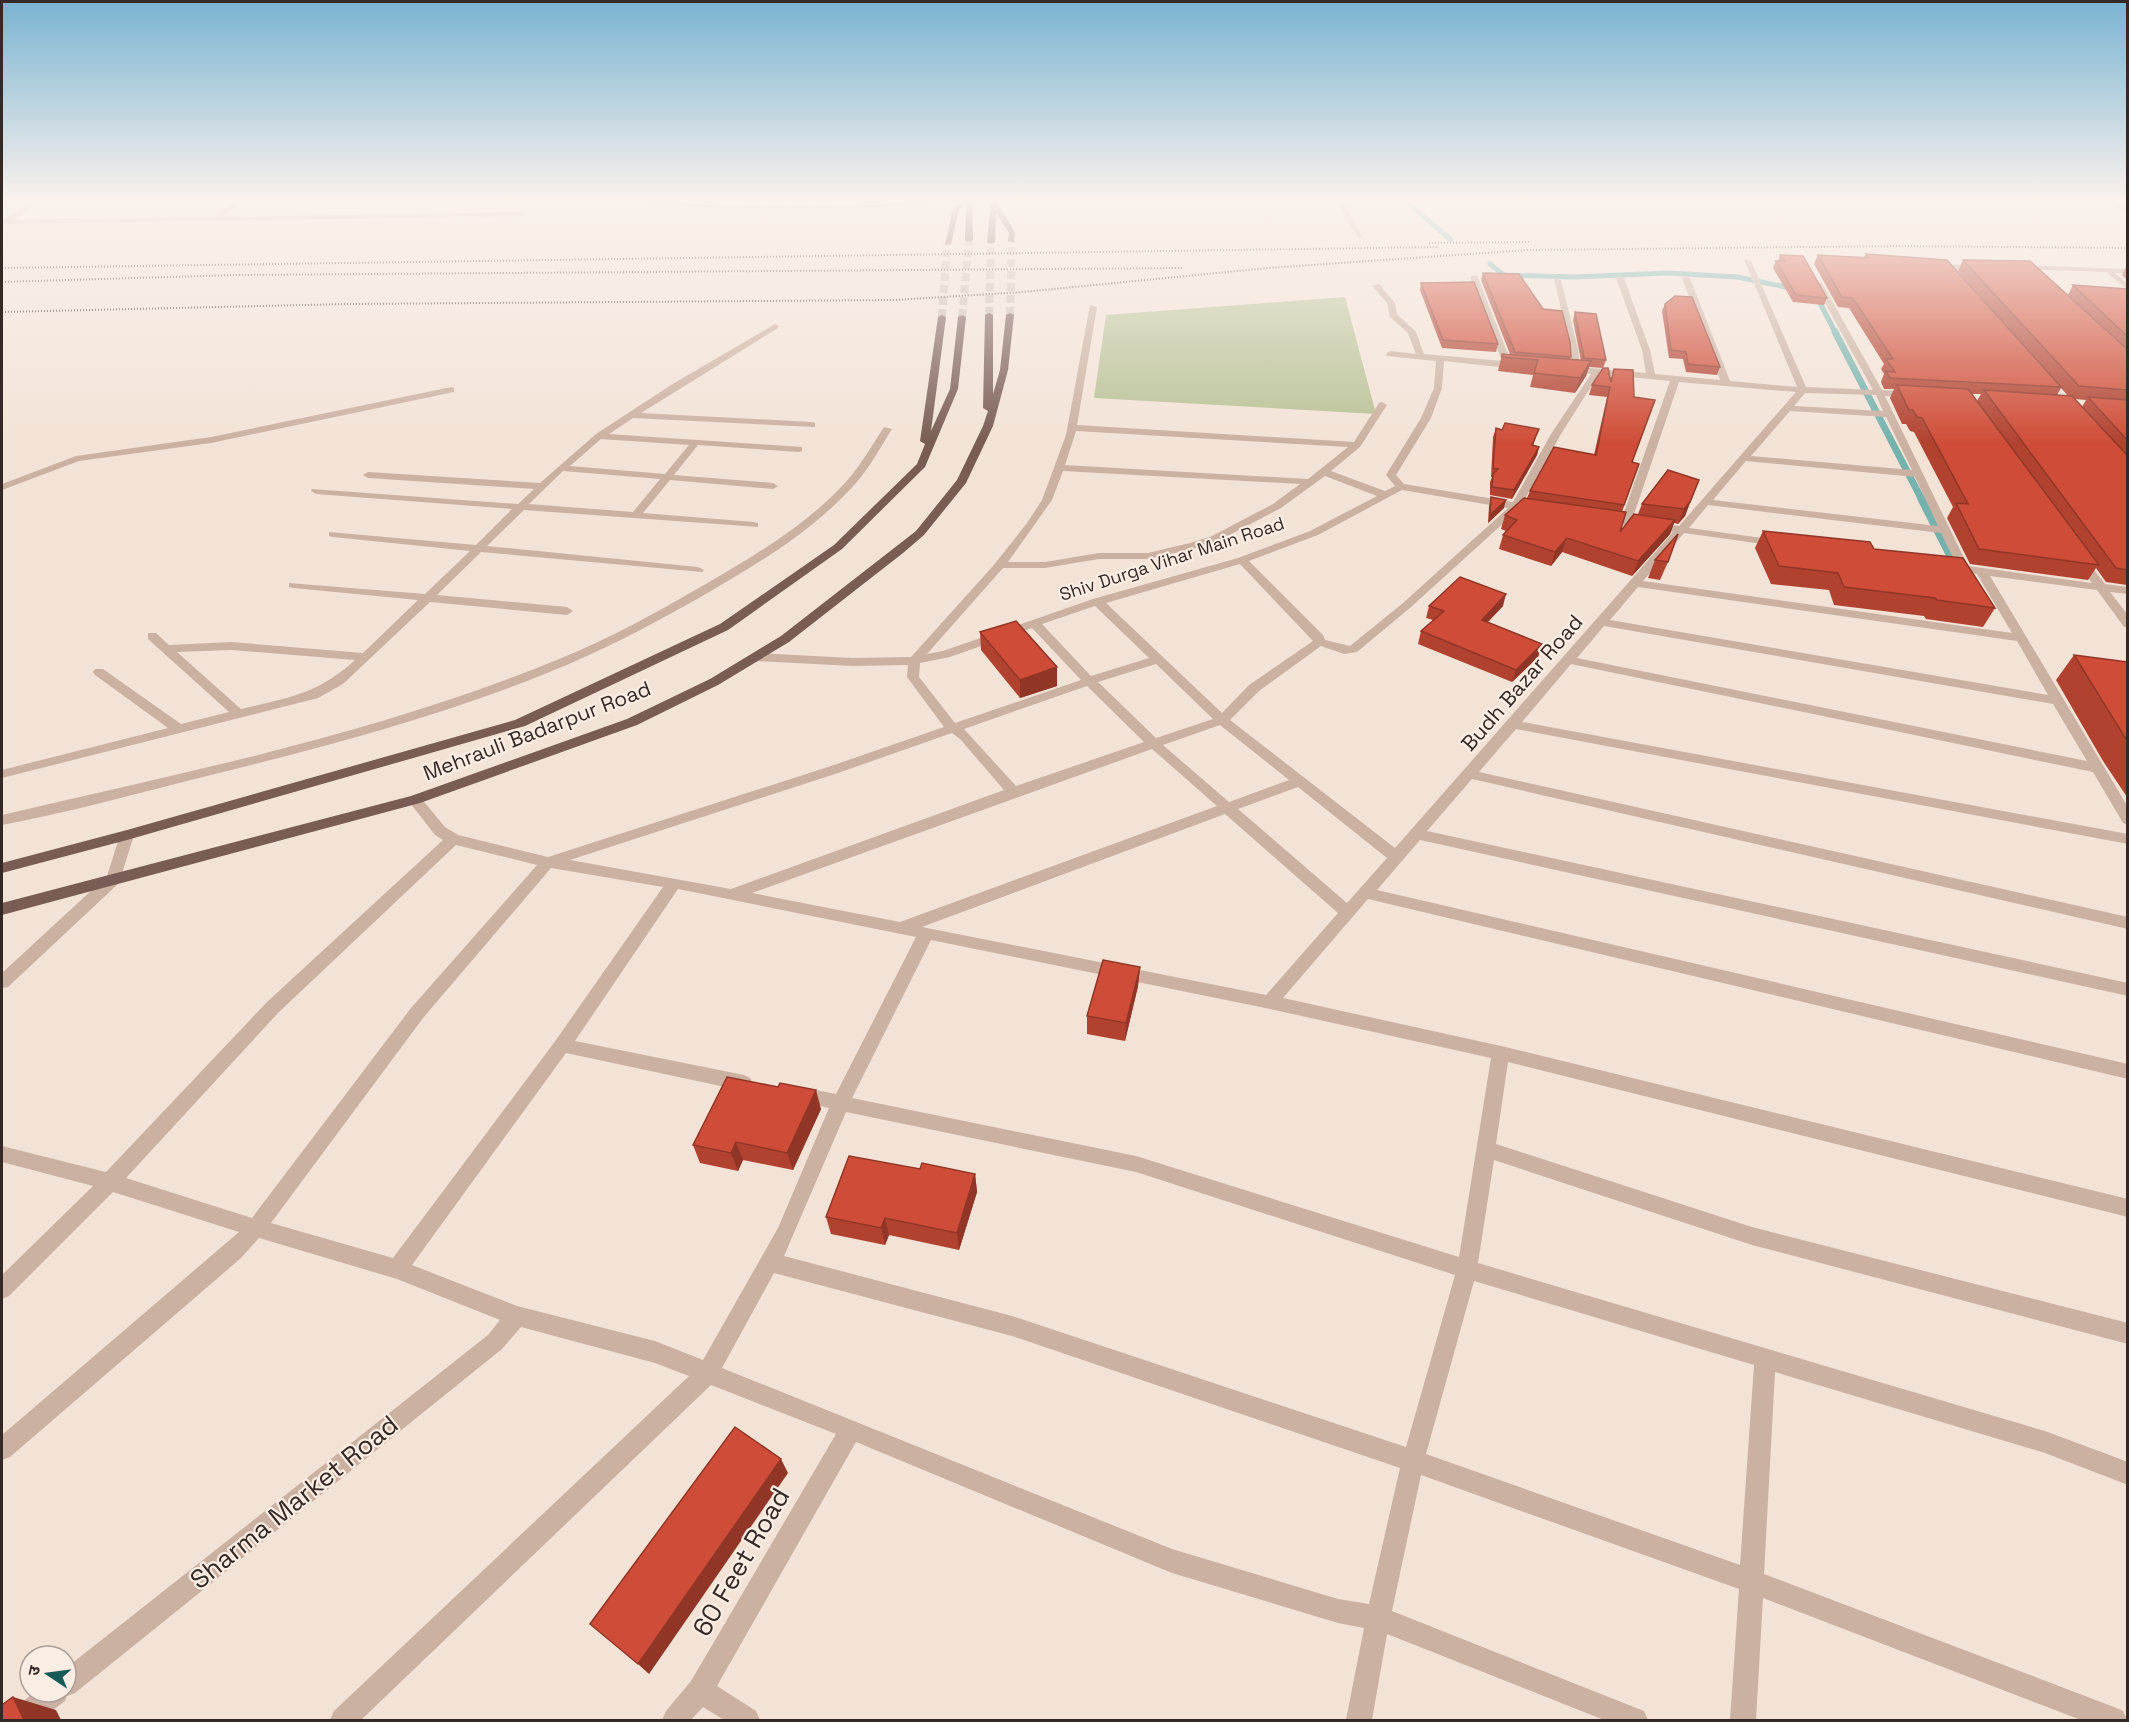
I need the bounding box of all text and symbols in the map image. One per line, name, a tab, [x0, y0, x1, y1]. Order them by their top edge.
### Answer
street label: Shiv Durga Vihar Main Road	[1057, 511, 1287, 606]
street label: Budh Bazar Road	[1455, 609, 1588, 757]
street label: Mehrauli Badarpur Road	[419, 675, 655, 786]
street label: Sharma Market Road	[183, 1407, 405, 1597]
street label: 60 Feet Road	[685, 1482, 797, 1642]
north arrow	[18, 1644, 78, 1704]
text: उ	[23, 1663, 45, 1678]

